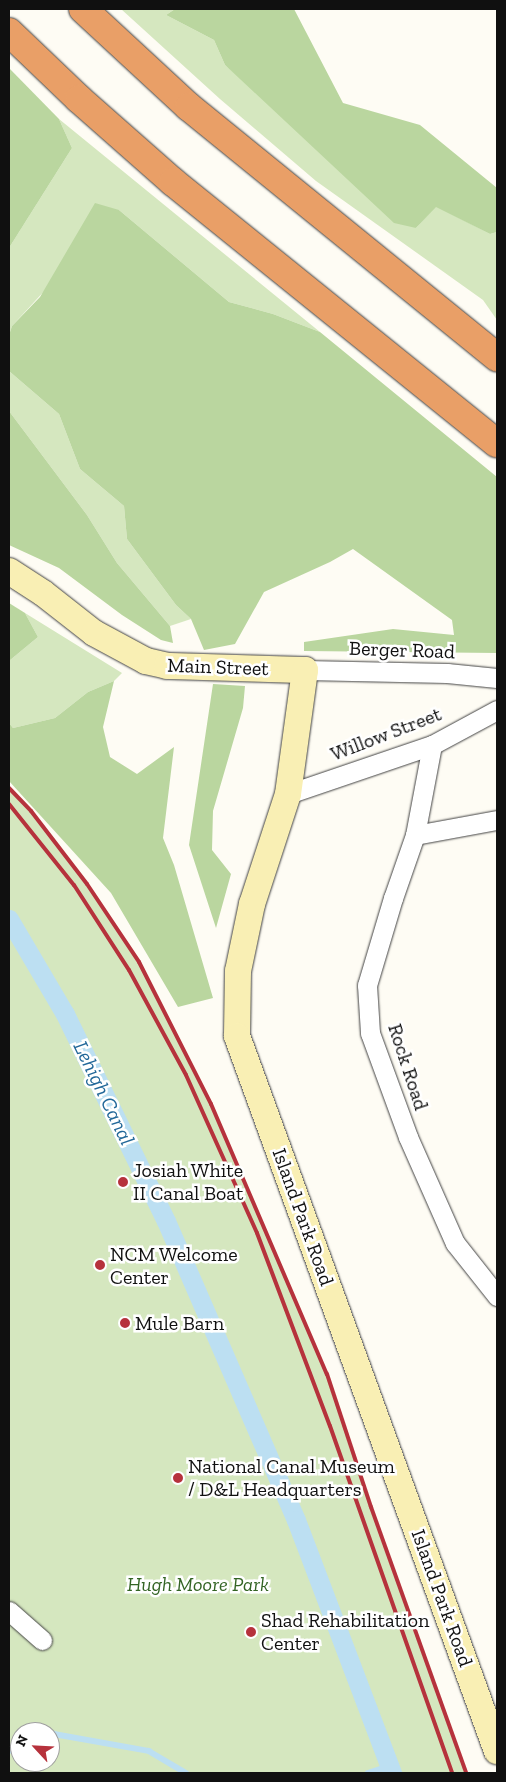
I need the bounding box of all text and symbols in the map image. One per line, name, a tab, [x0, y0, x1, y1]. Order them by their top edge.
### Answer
street label: Berger Road	[349, 636, 455, 664]
street label: Main Street	[167, 653, 269, 681]
street label: Willow Street	[327, 702, 445, 766]
street label: Rock Road	[383, 1021, 433, 1113]
water label: Lehigh Canal	[68, 1037, 140, 1149]
street label: Island Park Road	[267, 1145, 339, 1289]
place label: Josiah White II Canal Boat	[133, 1158, 244, 1205]
marker: Josiah White II Canal Boat	[117, 1176, 129, 1188]
place label: NCM Welcome Center	[110, 1242, 238, 1289]
marker: NCM Welcome Center	[94, 1259, 106, 1271]
place label: Mule Barn	[135, 1311, 224, 1335]
marker: Mule Barn	[119, 1317, 131, 1329]
place label: National Canal Museum / D&L Headquarters	[188, 1454, 395, 1501]
marker: National Canal Museum / D&L Headquarters	[172, 1472, 184, 1484]
street label: Island Park Road	[406, 1526, 478, 1670]
park label: Hugh Moore Park	[127, 1572, 269, 1596]
place label: Shad Rehabilitation Center	[261, 1608, 429, 1655]
marker: Shad Rehabilitation Center	[245, 1626, 257, 1638]
north arrow	[10, 1722, 60, 1772]
text: N	[12, 1732, 32, 1749]

